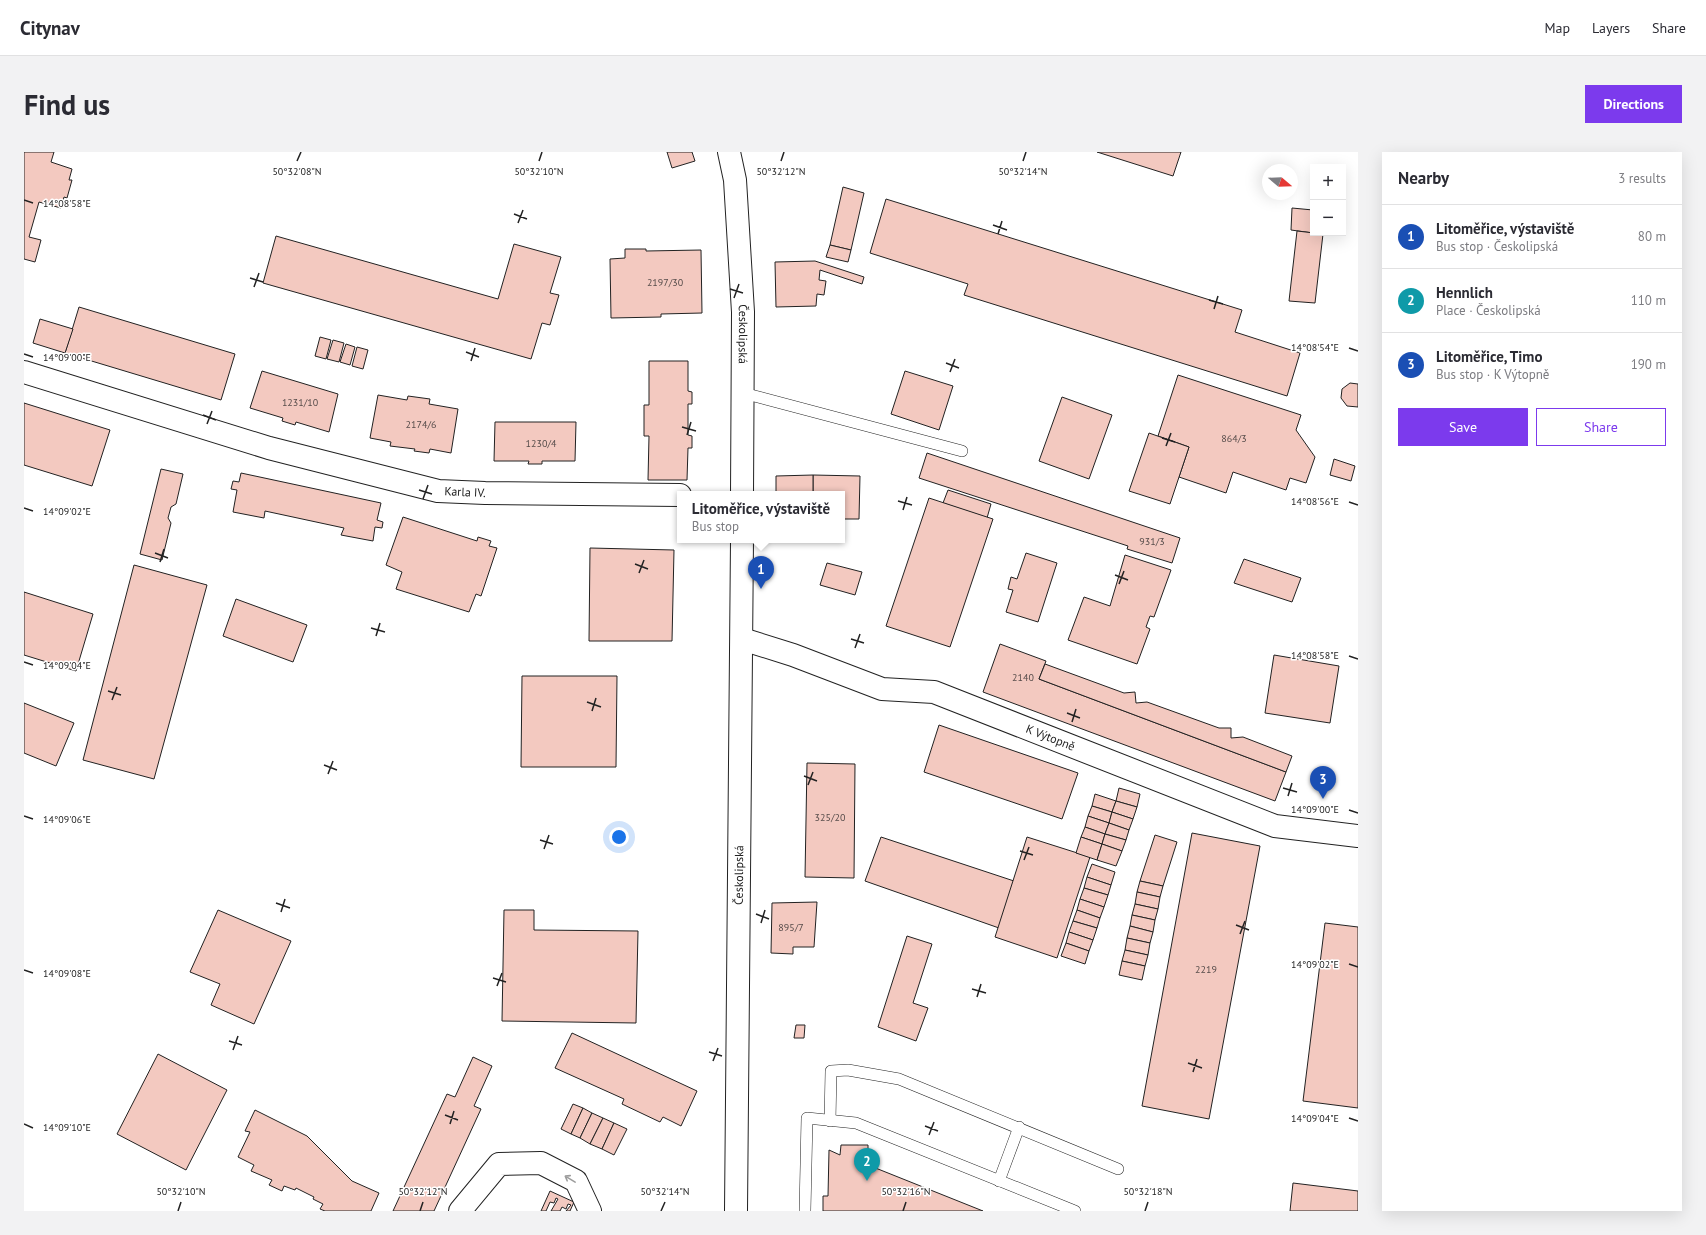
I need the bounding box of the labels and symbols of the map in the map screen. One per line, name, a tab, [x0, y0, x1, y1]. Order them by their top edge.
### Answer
north arrow	[1262, 164, 1298, 200]
text: 50°32'08"N	[272, 165, 322, 178]
text: 50°32'10"N	[514, 165, 564, 178]
text: 50°32'12"N	[756, 165, 806, 178]
text: 50°32'14"N	[998, 165, 1048, 178]
text: 14°08'58"E	[43, 197, 91, 210]
house number: 2197/30	[647, 276, 684, 289]
street label: Českolipská	[736, 304, 751, 364]
text: 14°08'54"E	[1291, 341, 1339, 354]
text: 14°09'00"E	[43, 351, 91, 364]
house number: 1231/10	[282, 396, 319, 409]
house number: 2174/6	[406, 418, 436, 431]
house number: 864/3	[1221, 432, 1247, 445]
house number: 1230/4	[526, 437, 557, 450]
street label: Karla IV.	[444, 483, 486, 500]
text: 14°08'56"E	[1291, 495, 1339, 508]
text: 14°09'02"E	[43, 505, 91, 518]
house number: 931/3	[1139, 535, 1165, 548]
pin: 1	[748, 556, 774, 589]
text: 14°08'58"E	[1291, 649, 1339, 662]
text: 14°09'04"E	[43, 659, 91, 672]
house number: 2140	[1012, 671, 1034, 684]
street label: K Výtopně	[1024, 721, 1077, 754]
pin: 3	[1310, 766, 1336, 799]
text: 14°09'00"E	[1291, 803, 1339, 816]
house number: 325/20	[815, 811, 846, 824]
text: 14°09'06"E	[43, 813, 91, 826]
your location	[609, 827, 629, 847]
street label: Českolipská	[731, 845, 746, 905]
house number: 895/7	[778, 921, 804, 934]
text: 14°09'02"E	[1291, 958, 1339, 971]
house number: 2219	[1195, 963, 1217, 976]
text: 14°09'08"E	[43, 967, 91, 980]
text: 14°09'04"E	[1291, 1112, 1339, 1125]
text: 14°09'10"E	[43, 1121, 91, 1134]
pin: 2	[854, 1148, 880, 1181]
one-way arrow	[565, 1174, 576, 1183]
text: 50°32'10"N	[156, 1185, 206, 1198]
text: 50°32'12"N	[398, 1185, 448, 1198]
text: 50°32'14"N	[640, 1185, 690, 1198]
text: 50°32'16"N	[881, 1185, 931, 1198]
text: 50°32'18"N	[1123, 1185, 1173, 1198]

